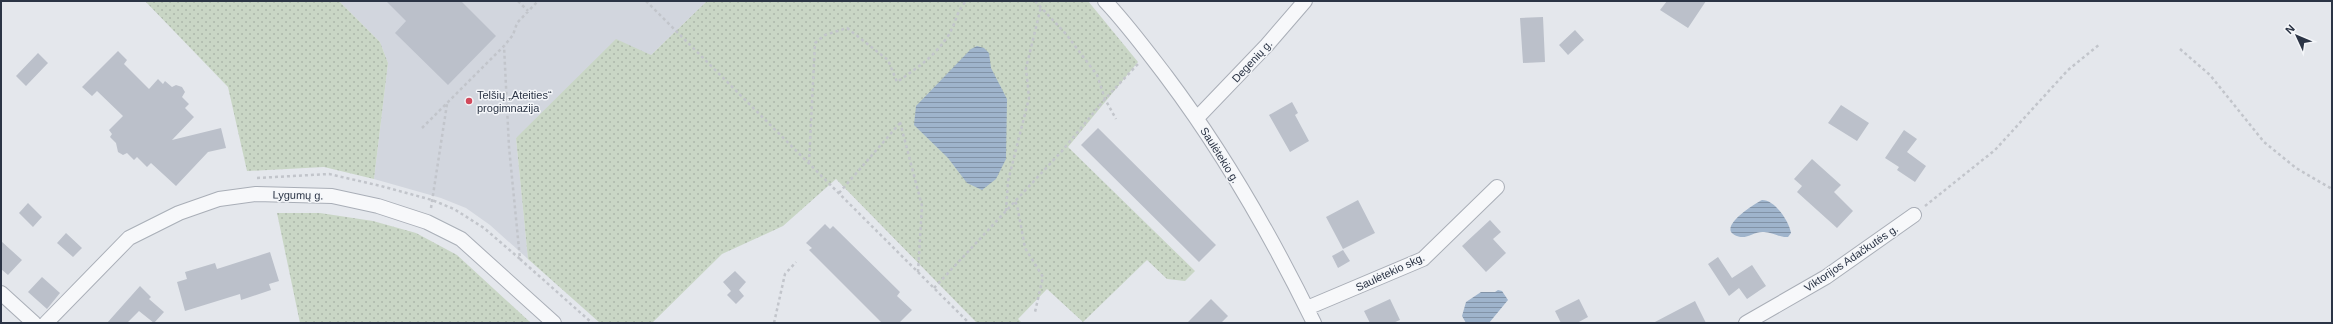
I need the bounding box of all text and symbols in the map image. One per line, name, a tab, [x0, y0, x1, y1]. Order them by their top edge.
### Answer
north arrow	[2277, 16, 2317, 56]
text: N	[2283, 22, 2297, 36]
street label: Degenių g.	[1229, 37, 1275, 85]
place label: Telšių „Ateities“ progimnazija	[477, 89, 552, 114]
marker: Telšių „Ateities“ progimnazija	[464, 96, 474, 106]
street label: Saulėtekio g.	[1198, 125, 1242, 185]
street label: Lygumų g.	[272, 189, 324, 201]
street label: Viktorijos Adačkutės g.	[1802, 222, 1900, 294]
street label: Saulėtekio skg.	[1354, 251, 1426, 293]

